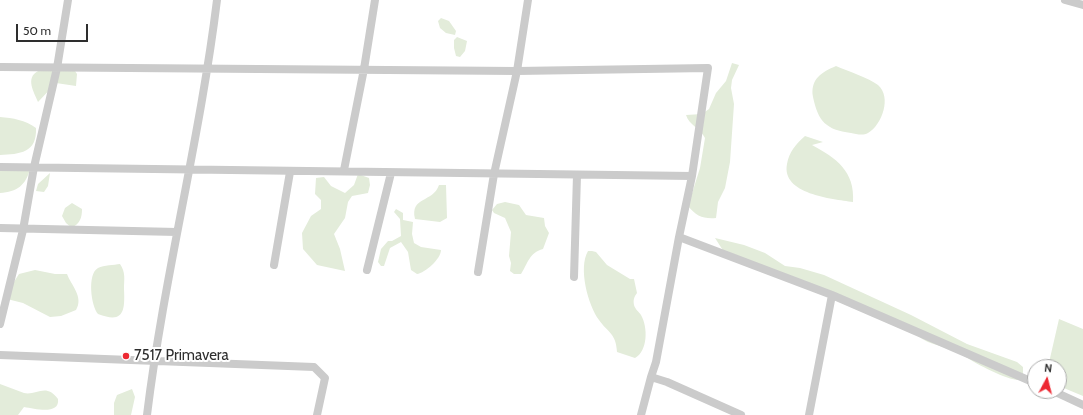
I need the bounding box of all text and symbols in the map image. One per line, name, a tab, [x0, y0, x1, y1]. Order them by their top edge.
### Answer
scale bar	[18, 16, 90, 42]
text: 50 m	[23, 23, 51, 38]
place label: 7517 Primavera	[134, 347, 229, 365]
marker: 7517 Primavera	[121, 351, 131, 361]
north arrow	[1027, 359, 1067, 399]
text: N	[1044, 361, 1053, 376]

